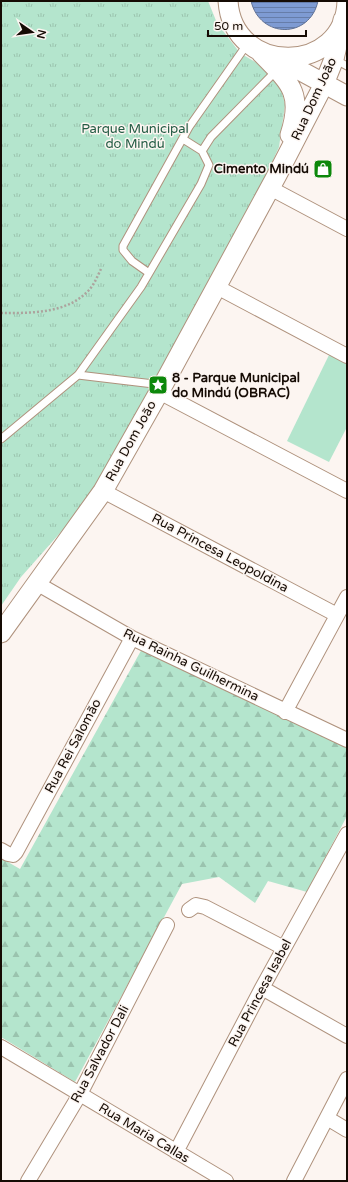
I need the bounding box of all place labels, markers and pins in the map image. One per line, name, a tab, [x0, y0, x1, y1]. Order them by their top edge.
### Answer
shop icon: Cimento Mindú	[312, 158, 334, 180]
place label: Cimento Mindú	[214, 161, 309, 177]
place label: 8 - Parque Municipal do Mindú (OBRAC)	[172, 370, 300, 401]
place icon: 8 - Parque Municipal do Mindú (OBRAC)	[147, 374, 169, 396]

